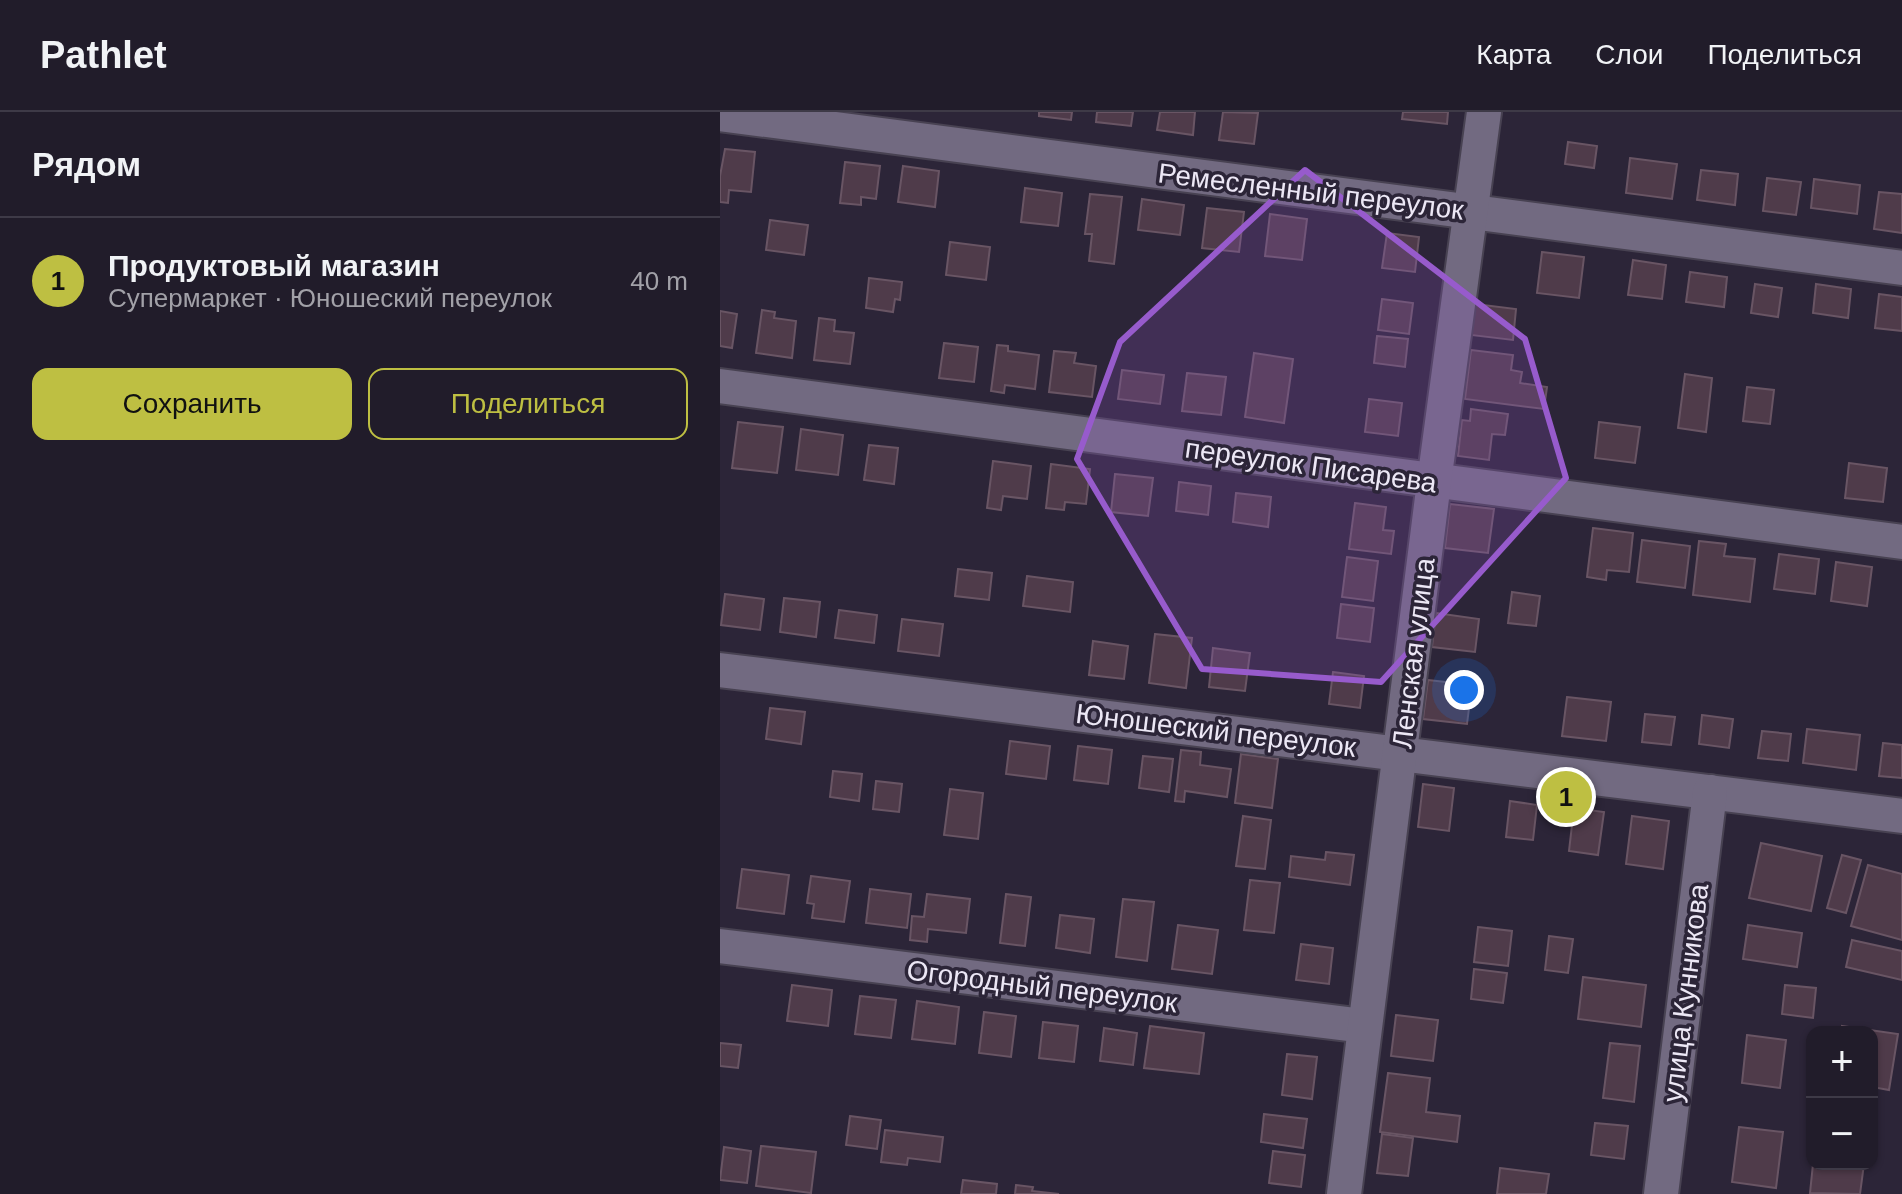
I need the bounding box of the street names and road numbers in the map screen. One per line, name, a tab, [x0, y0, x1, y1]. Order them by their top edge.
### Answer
street label: Ремесленный переулок	[1156, 157, 1466, 226]
street label: переулок Писарева	[1183, 432, 1439, 499]
street label: Ленская улица	[1386, 556, 1441, 750]
street label: Юношеский переулок	[1074, 698, 1359, 763]
street label: улица Кунникова	[1657, 882, 1714, 1104]
street label: Огородный переулок	[905, 955, 1180, 1019]

